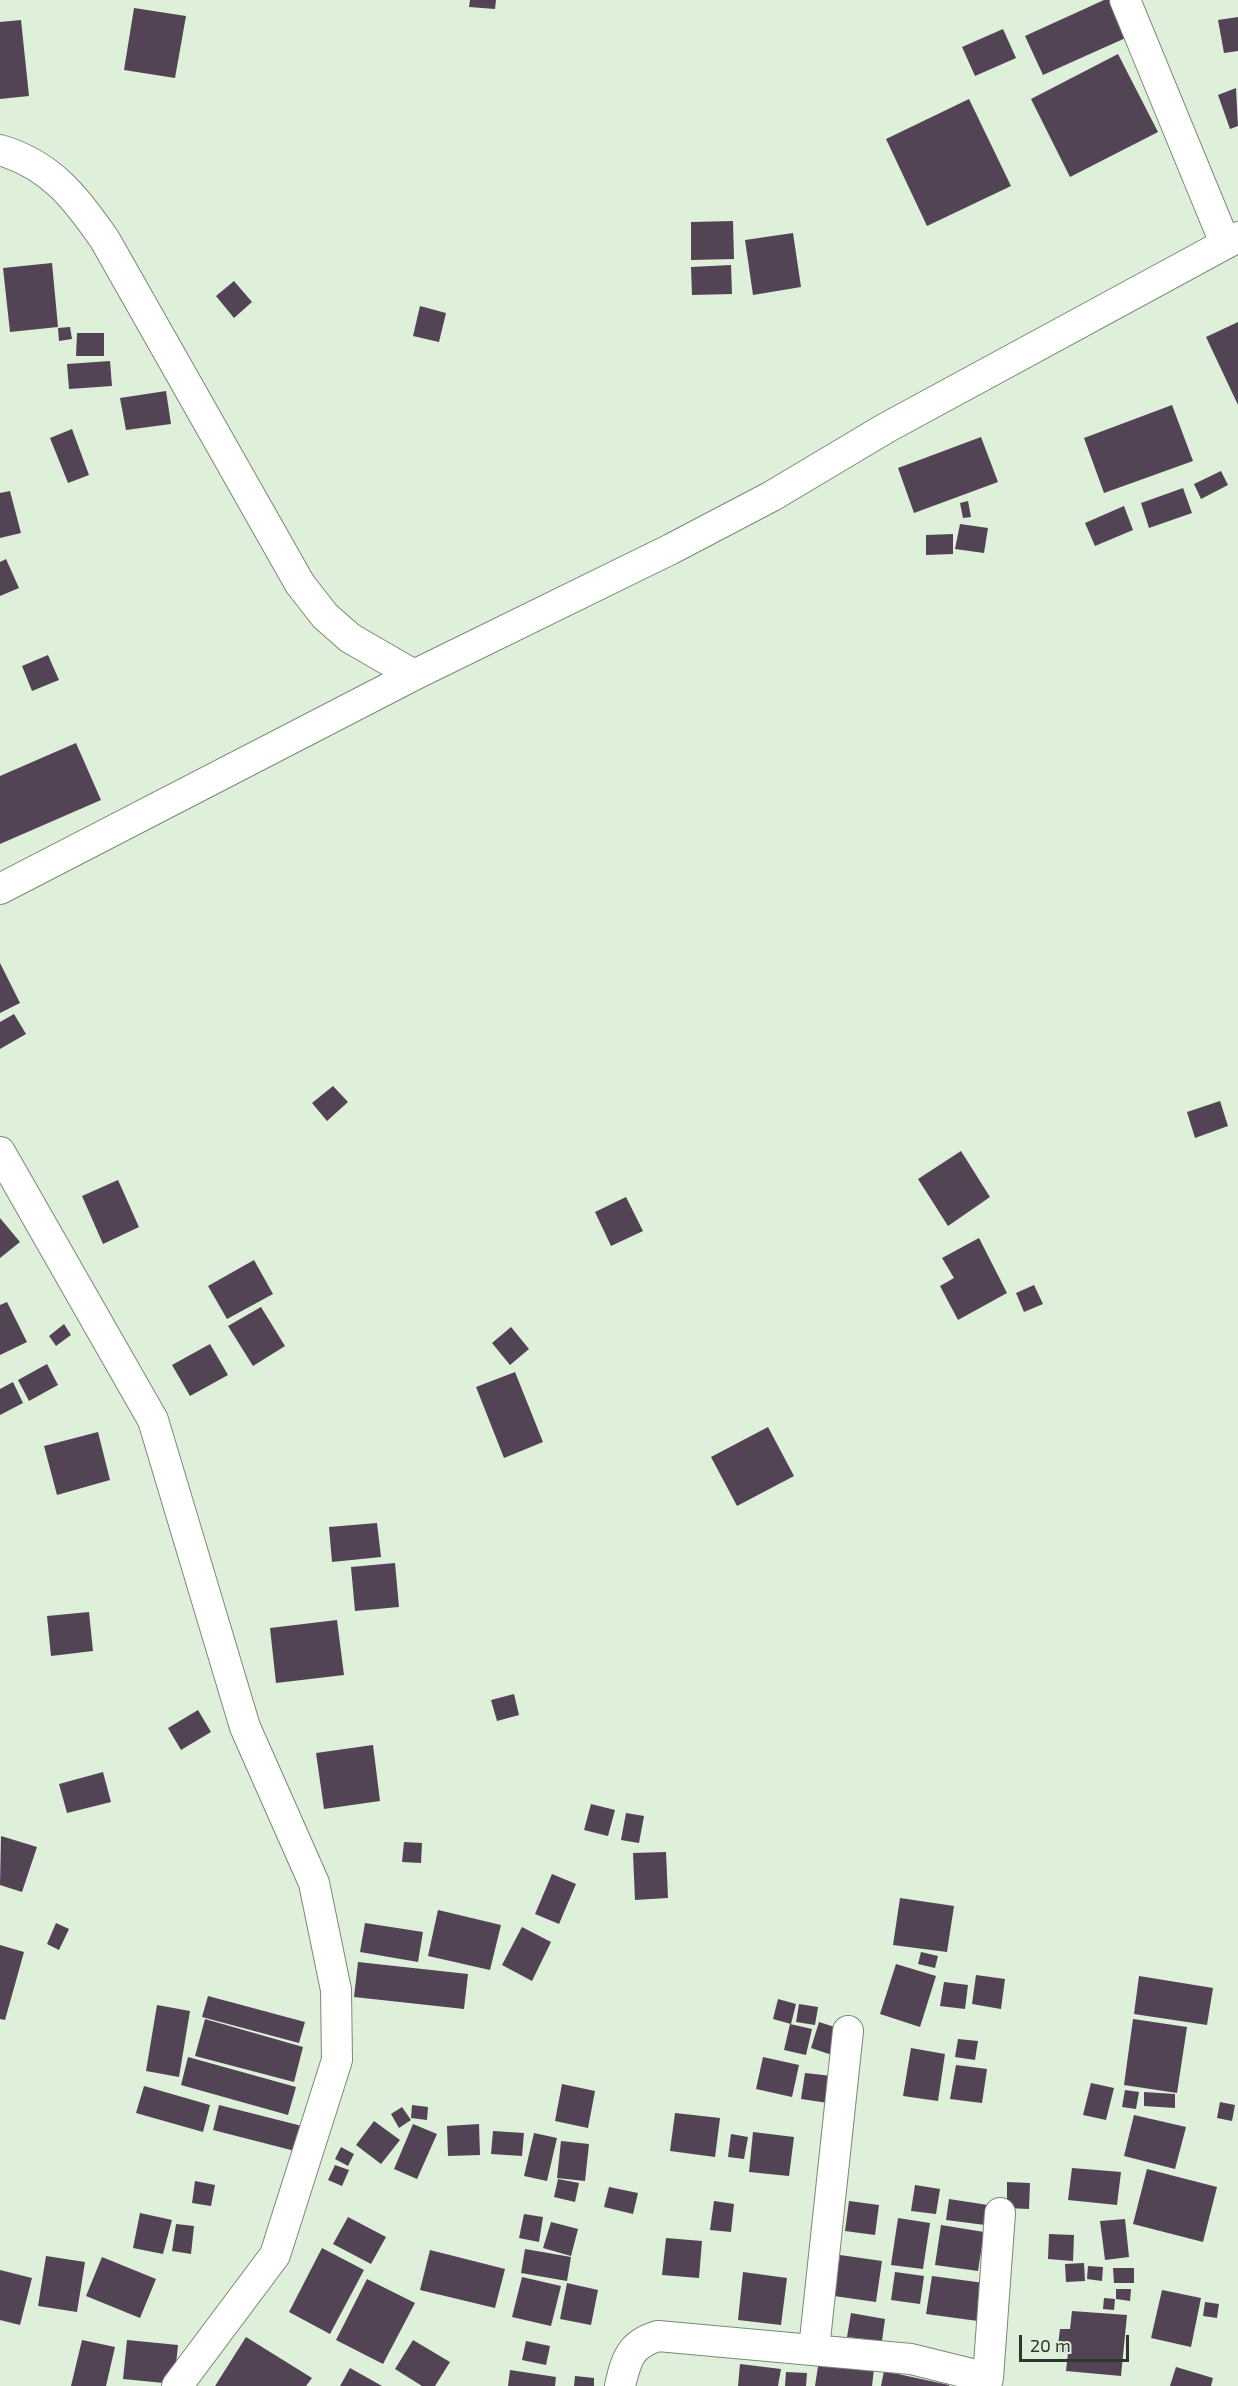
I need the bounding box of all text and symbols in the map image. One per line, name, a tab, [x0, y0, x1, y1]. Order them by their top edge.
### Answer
scale bar	[1022, 2323, 1132, 2361]
text: 20 m	[1030, 2334, 1071, 2356]

